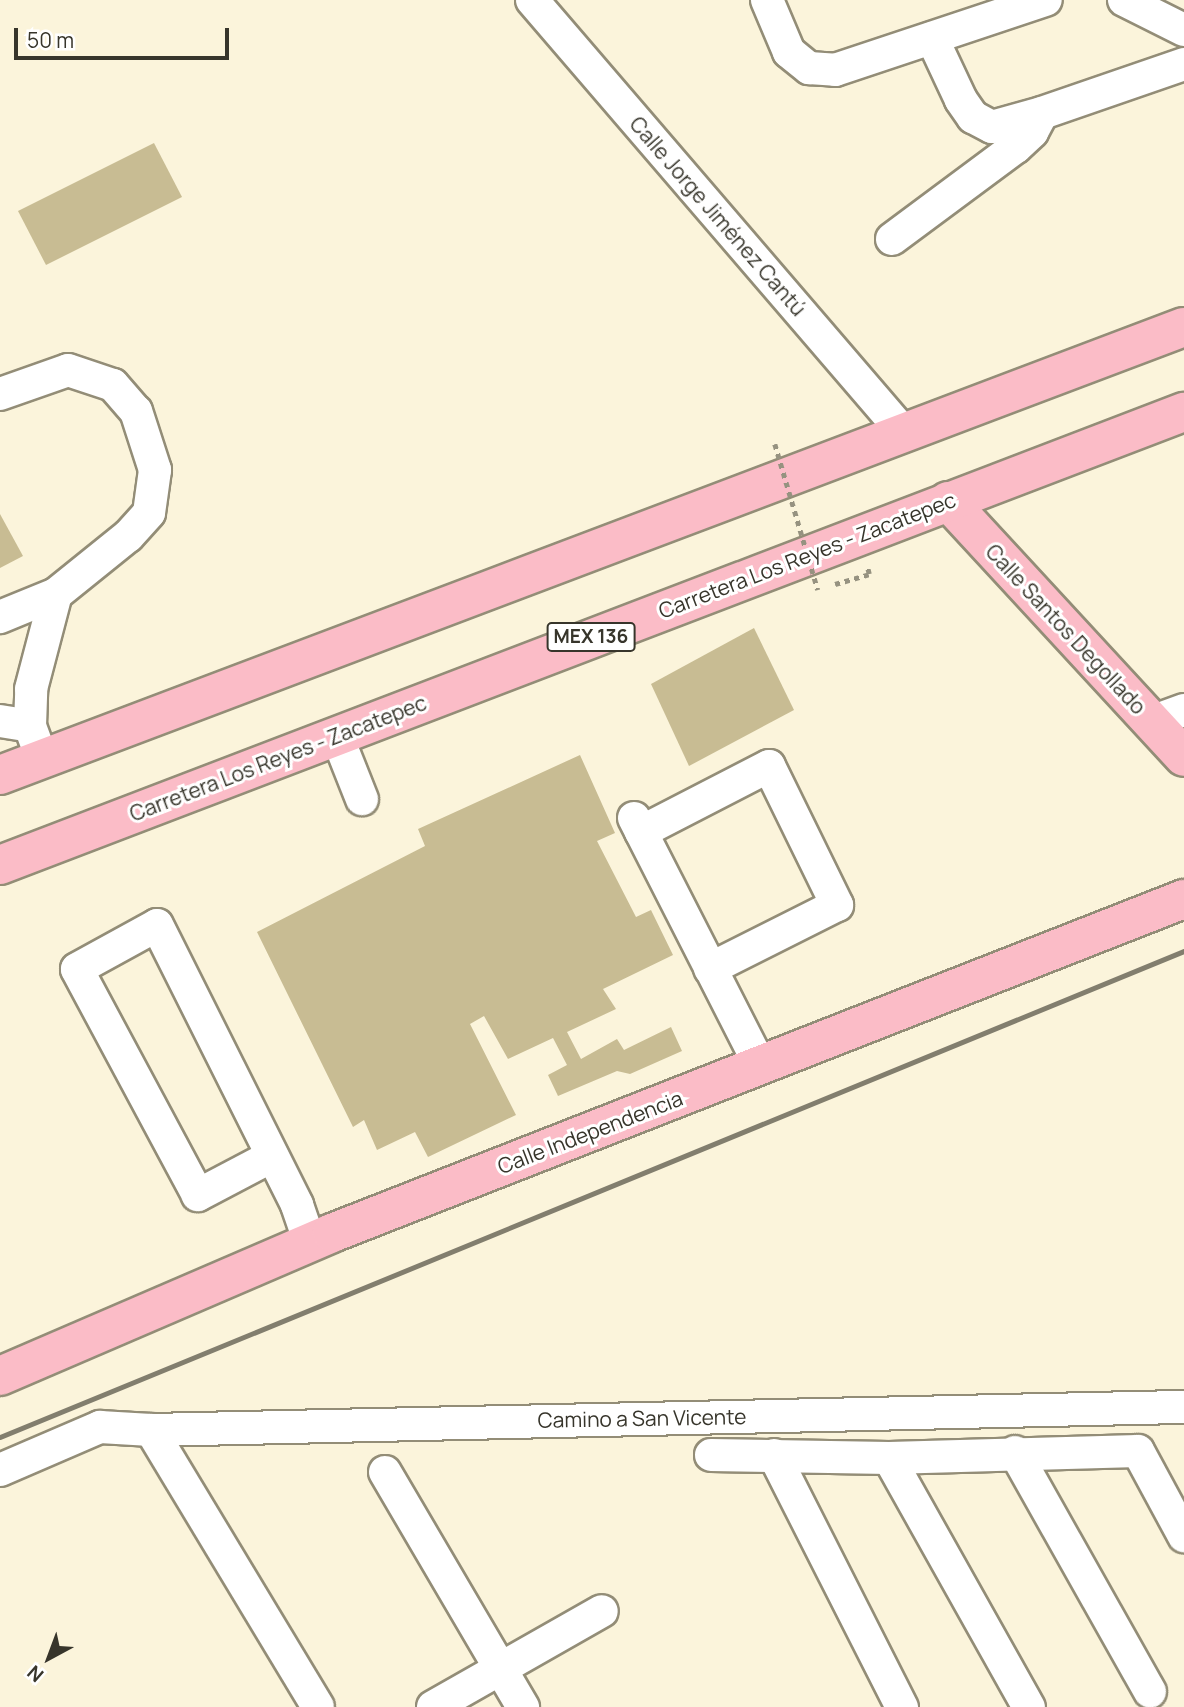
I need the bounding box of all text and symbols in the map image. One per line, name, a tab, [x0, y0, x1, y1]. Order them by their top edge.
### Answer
scale bar	[18, 14, 233, 58]
text: 50 m	[27, 26, 74, 54]
street label: Calle Jorge Jiménez Cantú	[625, 111, 811, 321]
street label: Carretera Los Reyes - Zacatepec	[655, 487, 959, 623]
street label: Calle Santos Degollado	[981, 539, 1151, 719]
road number: MEX 136	[546, 622, 636, 652]
street label: Carretera Los Reyes - Zacatepec	[126, 690, 430, 826]
street label: Calle Independencia	[494, 1085, 686, 1179]
street label: Camino a San Vicente	[537, 1404, 747, 1432]
north arrow	[14, 1623, 84, 1693]
text: N	[22, 1660, 49, 1688]

